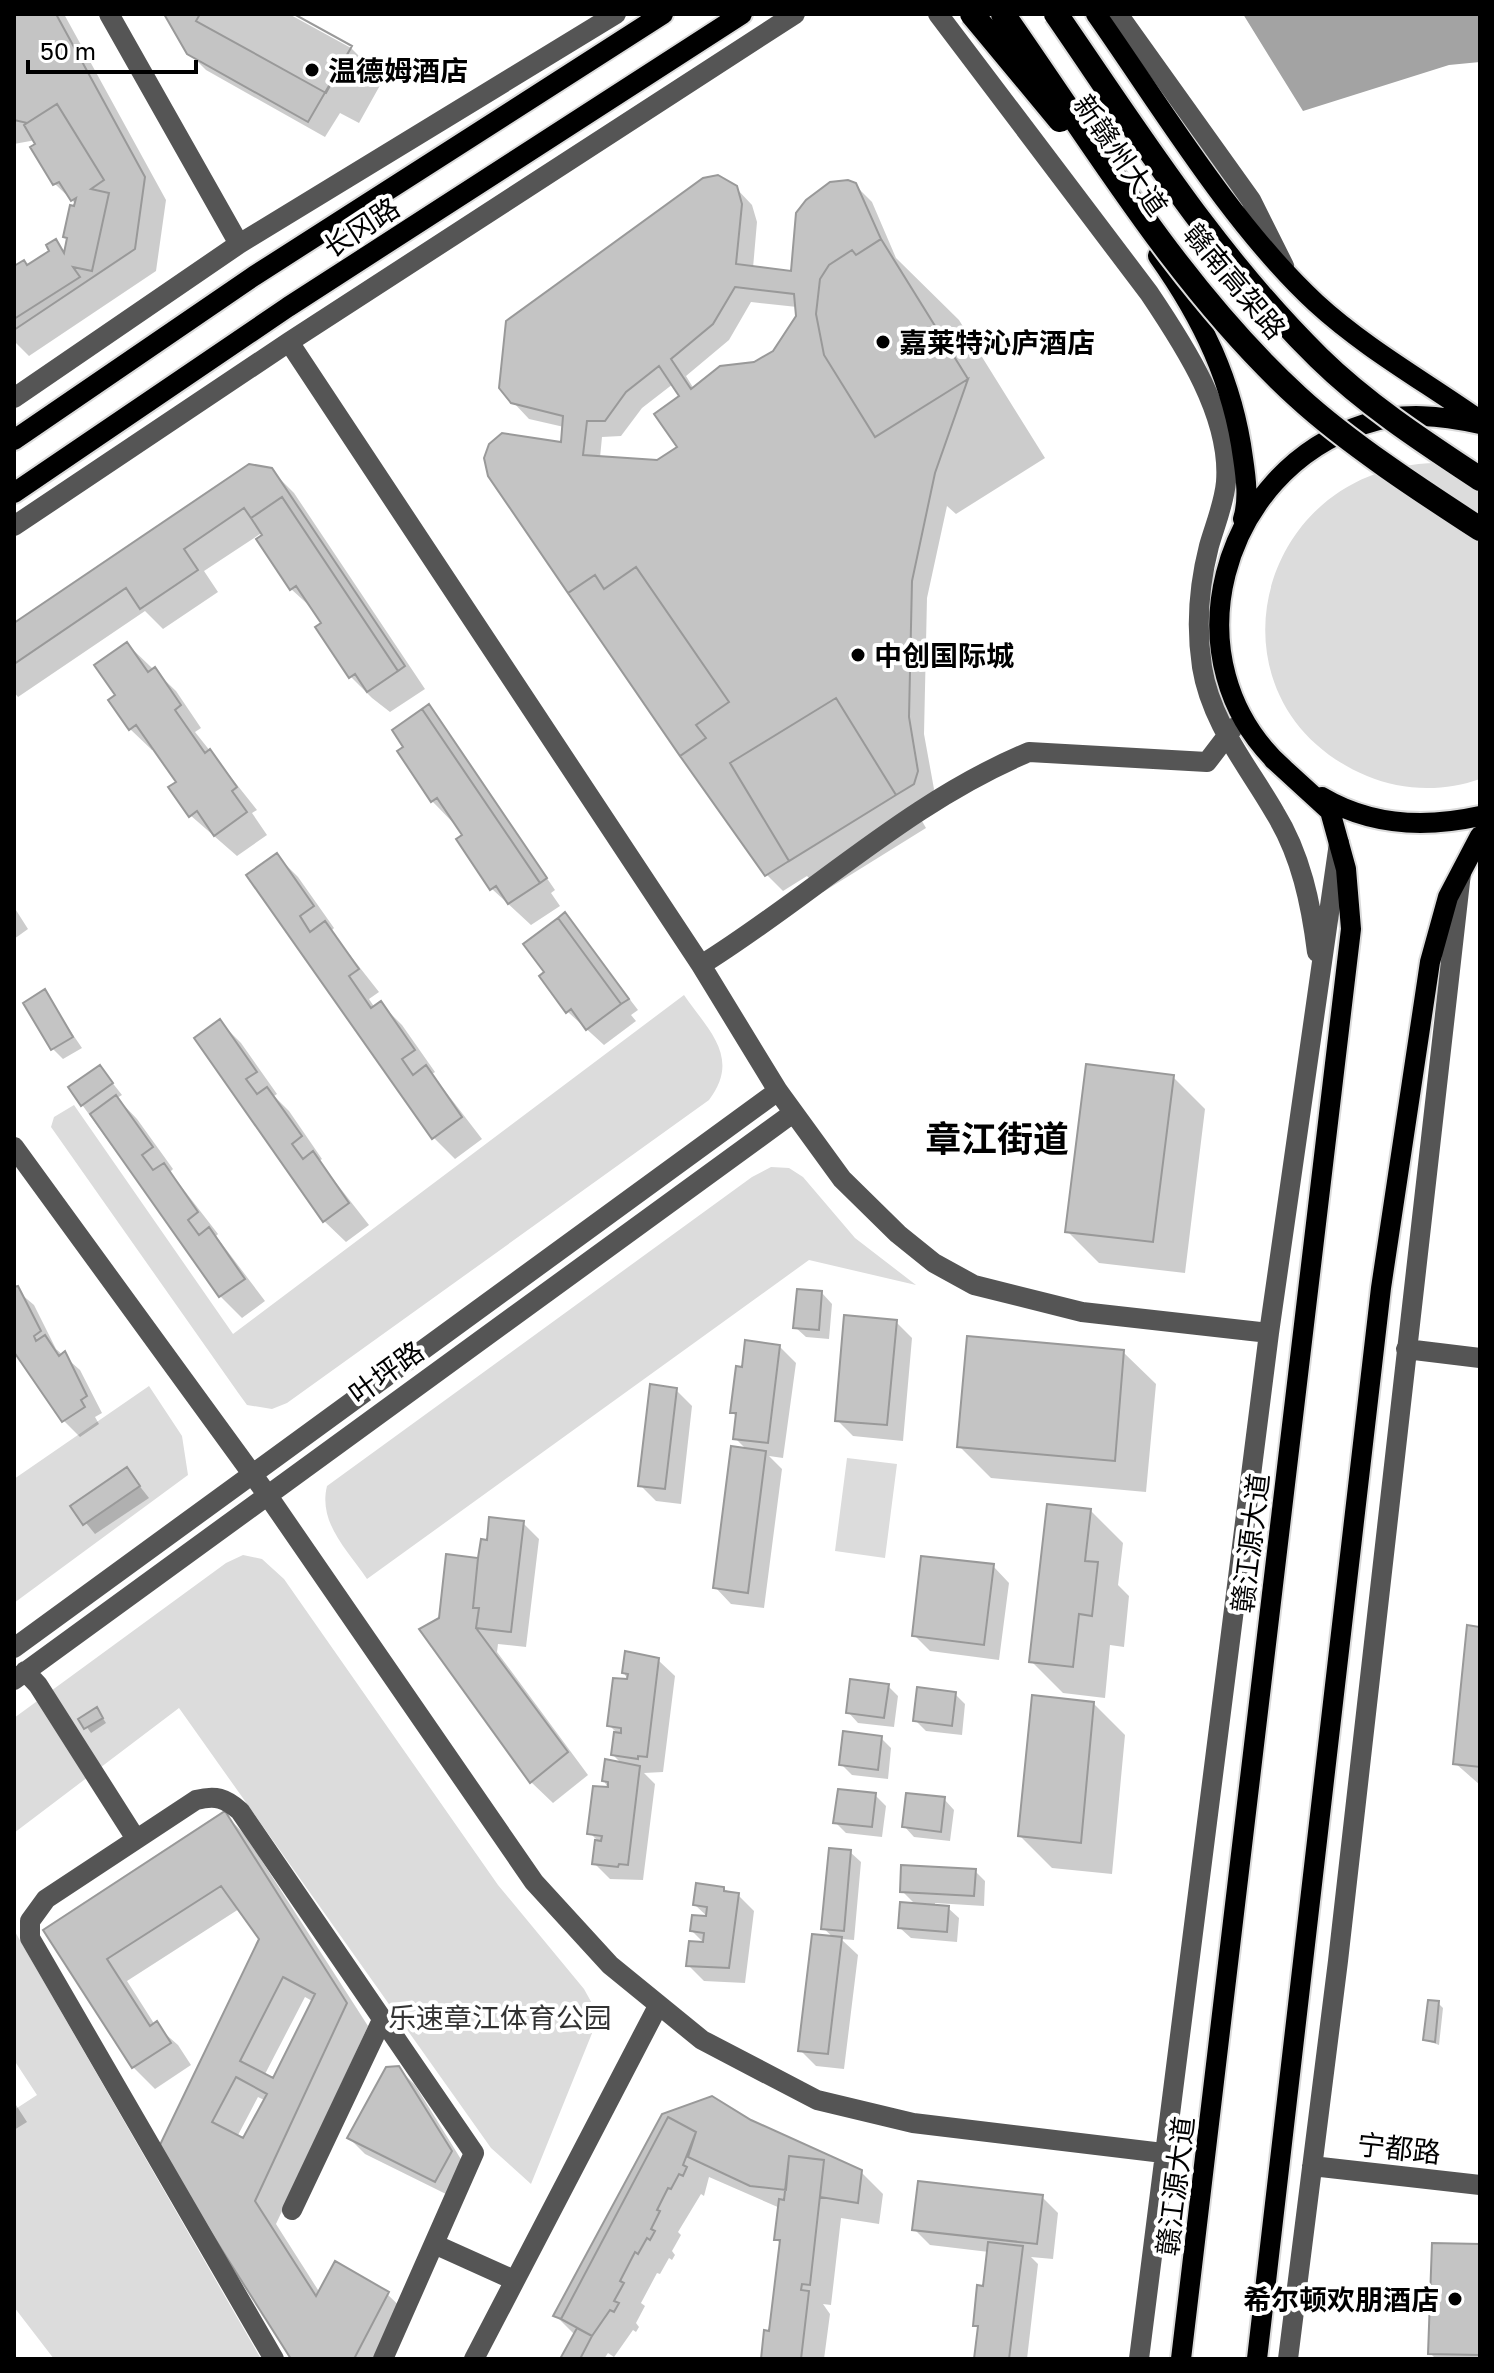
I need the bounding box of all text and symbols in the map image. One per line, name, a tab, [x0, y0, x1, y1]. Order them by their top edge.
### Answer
scale bar	[28, 24, 196, 74]
text: 50 m	[40, 36, 96, 65]
place label: 温德姆酒店	[328, 54, 468, 87]
marker: 温德姆酒店	[303, 61, 321, 79]
street label: 新赣州大道	[1067, 88, 1175, 222]
street label: 长冈路	[317, 190, 405, 264]
street label: 赣南高架路	[1177, 217, 1293, 345]
place label: 嘉莱特沁庐酒店	[899, 326, 1095, 359]
marker: 嘉莱特沁庐酒店	[874, 333, 892, 351]
place label: 中创国际城	[874, 639, 1014, 672]
marker: 中创国际城	[849, 646, 867, 664]
district label: 章江街道	[925, 1117, 1069, 1160]
street label: 叶坪路	[342, 1334, 430, 1410]
street label: 赣江源大道	[1225, 1472, 1275, 1614]
park label: 乐速章江体育公园	[388, 2001, 612, 2034]
street label: 赣江源大道	[1150, 2115, 1200, 2257]
street label: 宁都路	[1355, 2127, 1443, 2169]
place label: 希尔顿欢朋酒店	[1243, 2283, 1439, 2316]
marker: 希尔顿欢朋酒店	[1446, 2290, 1464, 2308]

